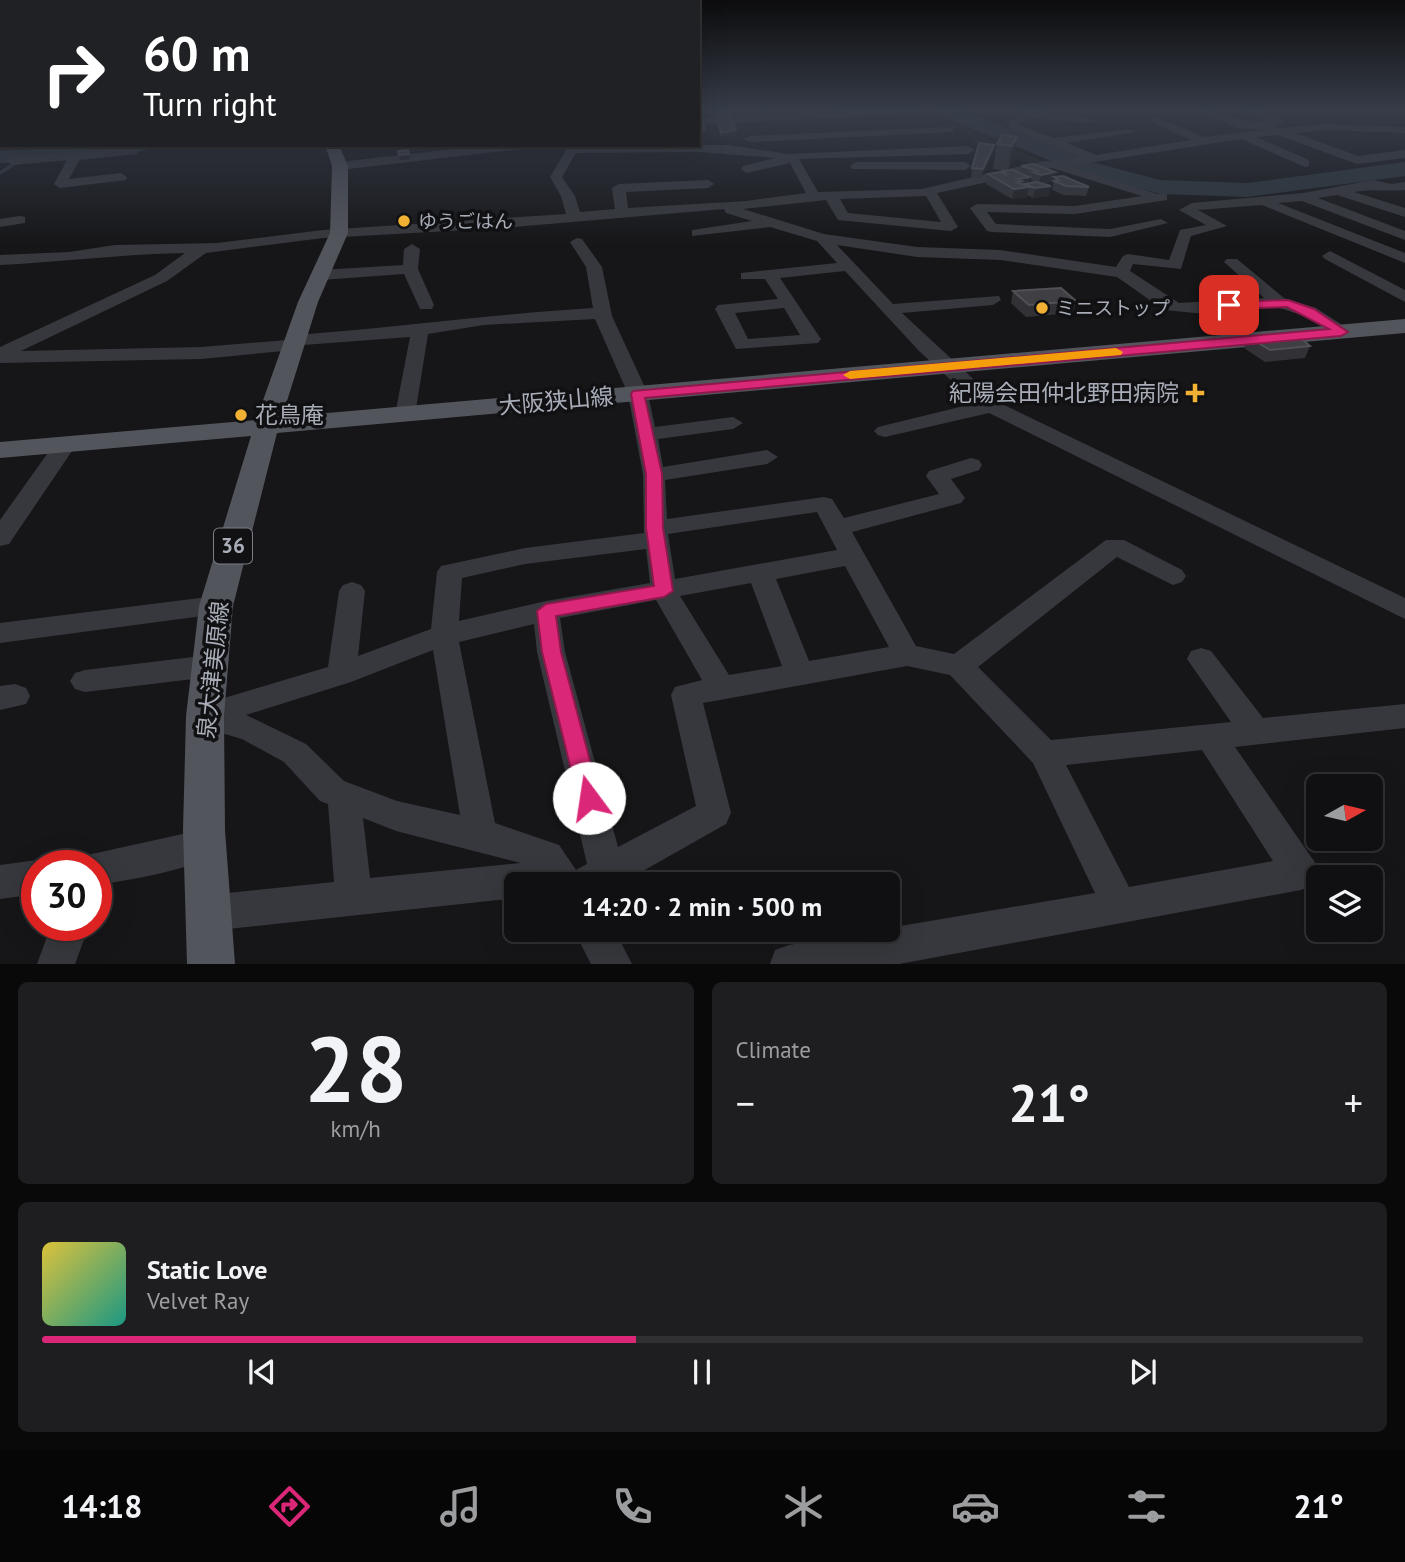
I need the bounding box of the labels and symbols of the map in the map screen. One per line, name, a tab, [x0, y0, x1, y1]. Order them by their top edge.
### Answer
place label: ゆうごはん	[418, 209, 513, 233]
marker: ゆうごはん	[396, 213, 412, 229]
pin	[1199, 275, 1259, 335]
place label: ミニストップ	[1056, 296, 1170, 320]
marker: ミニストップ	[1034, 300, 1050, 316]
place label: 紀陽会田仲北野田病院	[949, 378, 1179, 407]
street label: 大阪狭山線	[497, 381, 615, 420]
marker: 紀陽会田仲北野田病院	[1185, 383, 1205, 403]
place label: 花鳥庵	[255, 400, 324, 429]
marker: 花鳥庵	[233, 407, 249, 423]
road number: 36	[214, 528, 252, 564]
street label: 泉大津美原線	[191, 600, 234, 740]
position arrow	[552, 761, 626, 835]
north arrow	[1306, 774, 1382, 850]
speed limit sign: 30	[21, 850, 112, 941]

